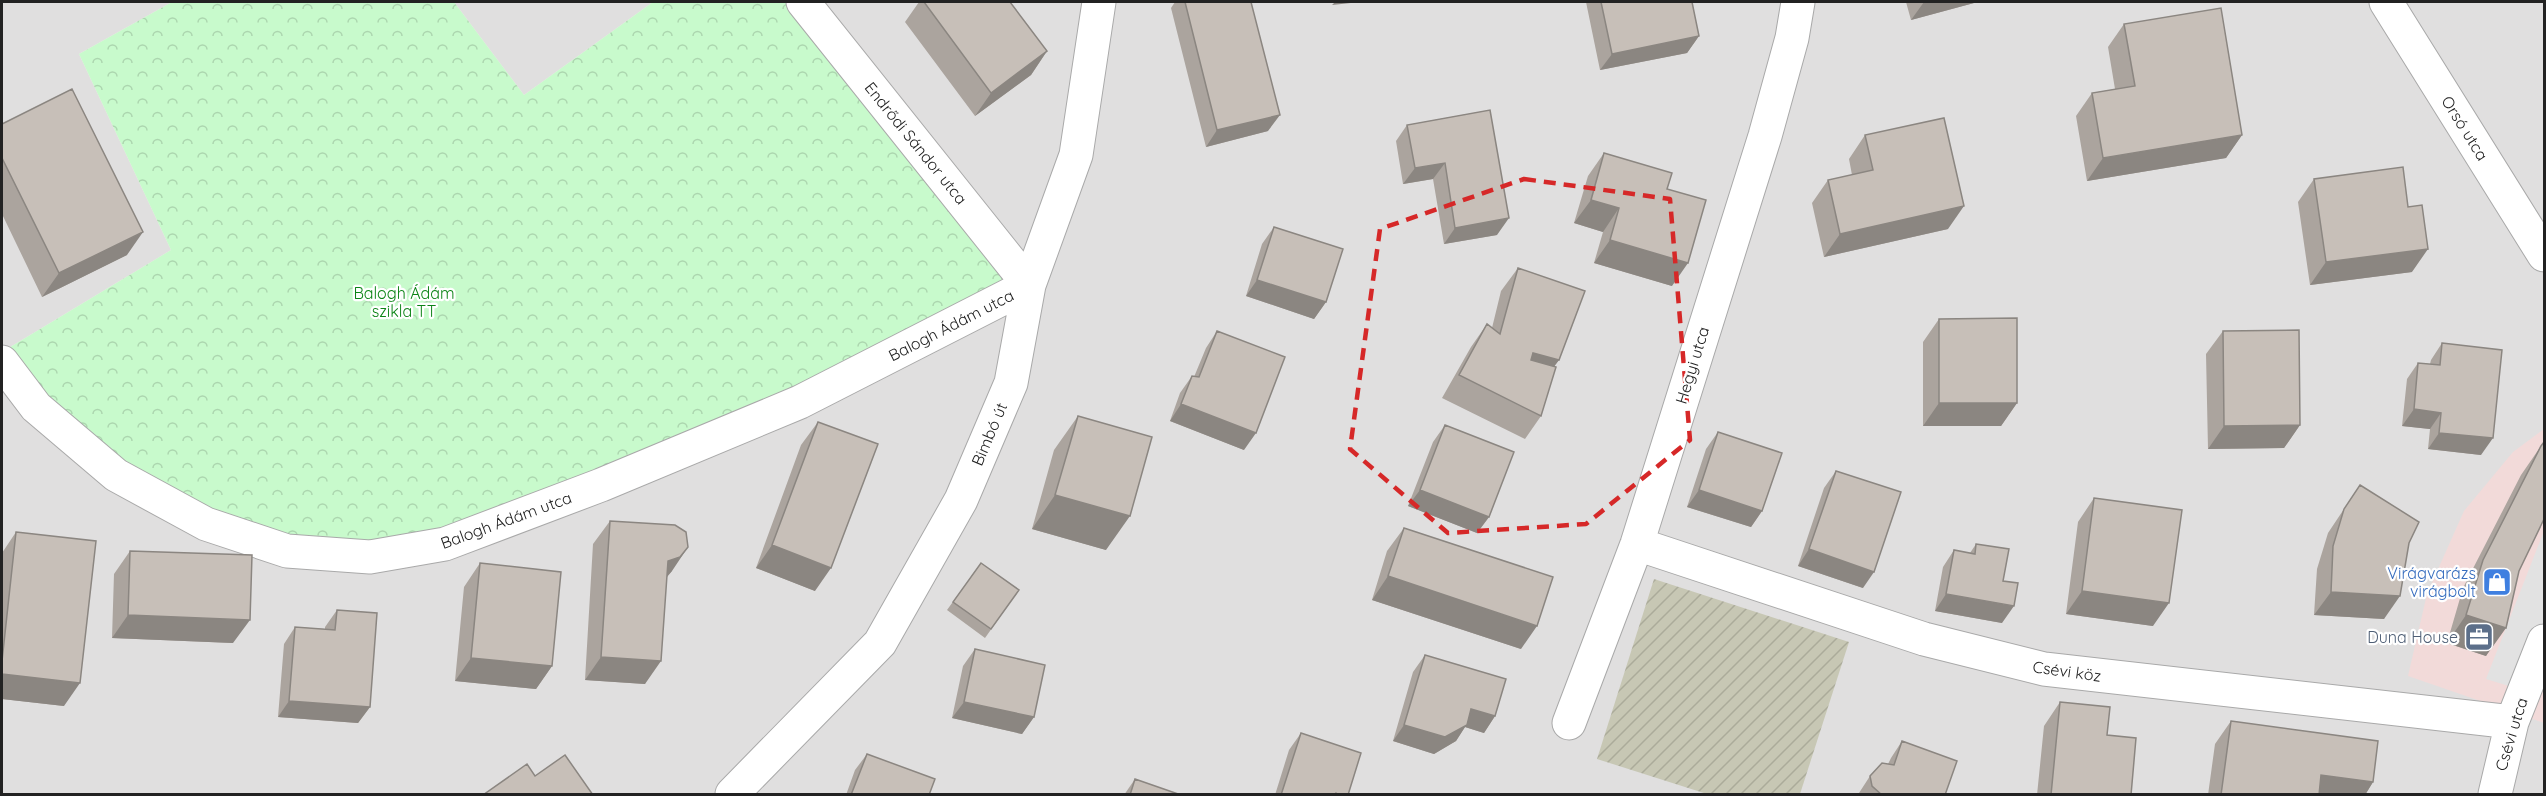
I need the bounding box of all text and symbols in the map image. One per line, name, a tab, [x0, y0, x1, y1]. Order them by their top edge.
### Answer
street label: Endrődi Sándor utca	[861, 78, 971, 208]
street label: Orsó utca	[2437, 92, 2493, 164]
park label: Balogh Ádám szikla TT	[353, 283, 455, 321]
street label: Balogh Ádám utca	[885, 285, 1017, 365]
street label: Hegyi utca	[1671, 324, 1713, 406]
street label: Bimbó út	[967, 399, 1011, 469]
street label: Balogh Ádám utca	[438, 487, 574, 553]
place label: Virágvarázs virágbolt	[2387, 563, 2476, 601]
shop icon: Virágvarázs virágbolt	[2481, 566, 2513, 598]
office icon: Duna House	[2463, 621, 2495, 653]
place label: Duna House	[2367, 627, 2458, 647]
street label: Csévi köz	[2031, 656, 2103, 686]
street label: Csévi utca	[2490, 695, 2532, 773]

